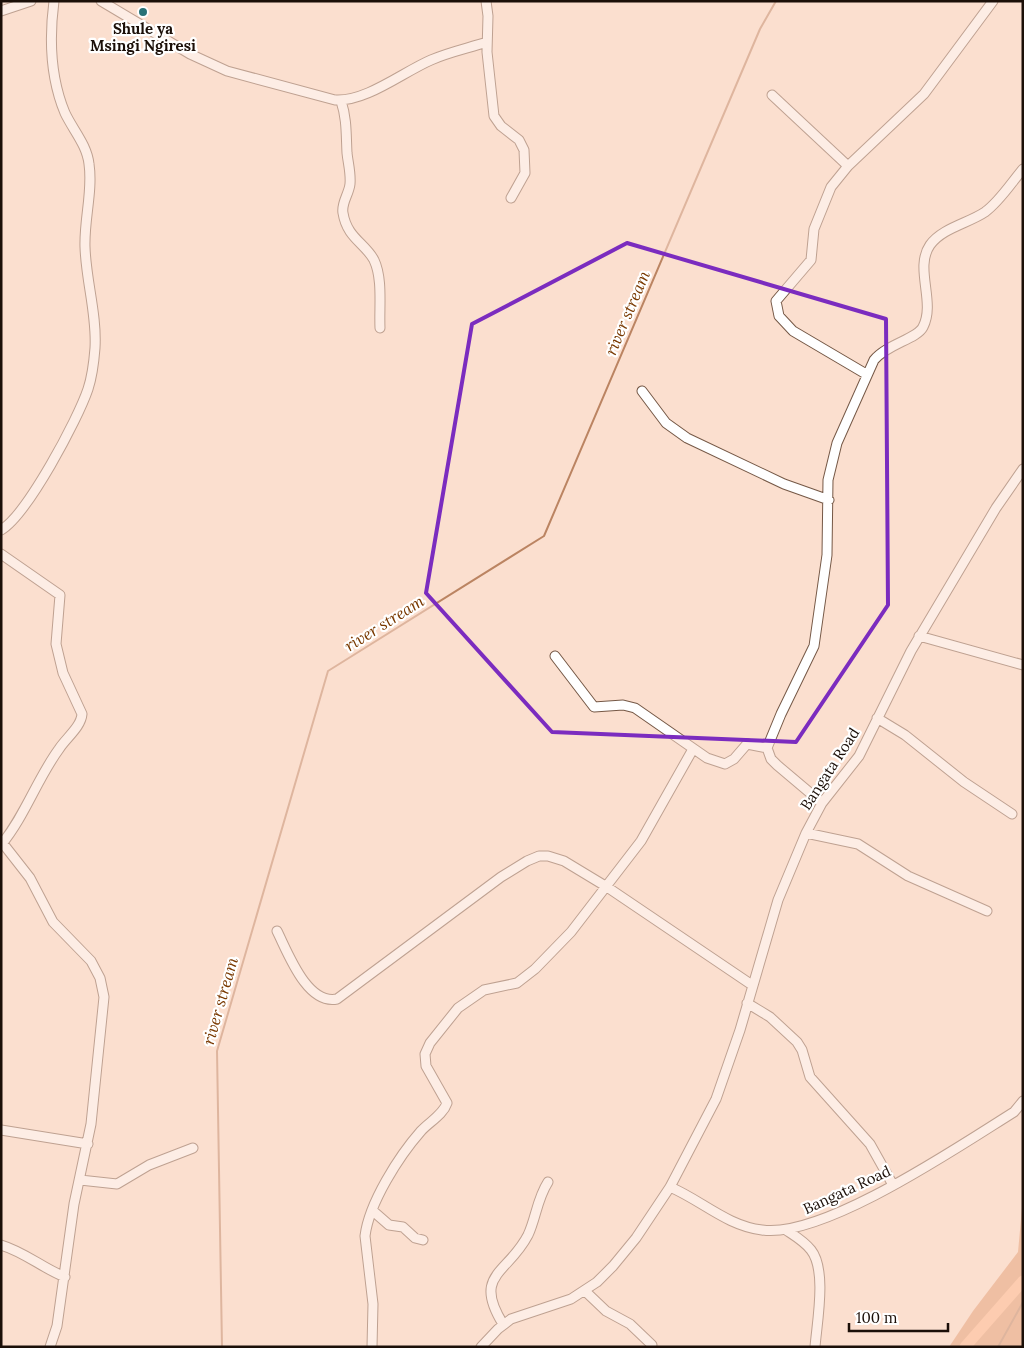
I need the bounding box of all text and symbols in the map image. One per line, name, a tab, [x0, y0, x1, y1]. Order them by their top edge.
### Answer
marker: Shule ya Msingi Ngiresi	[137, 6, 149, 18]
place label: Shule ya Msingi Ngiresi	[90, 19, 196, 55]
water label: river stream	[600, 268, 654, 358]
water label: river stream	[340, 591, 428, 655]
street label: Bangata Road	[796, 724, 863, 813]
water label: river stream	[198, 955, 242, 1047]
street label: Bangata Road	[800, 1161, 894, 1218]
scale bar	[849, 1300, 948, 1332]
text: 100 m	[856, 1308, 897, 1327]

